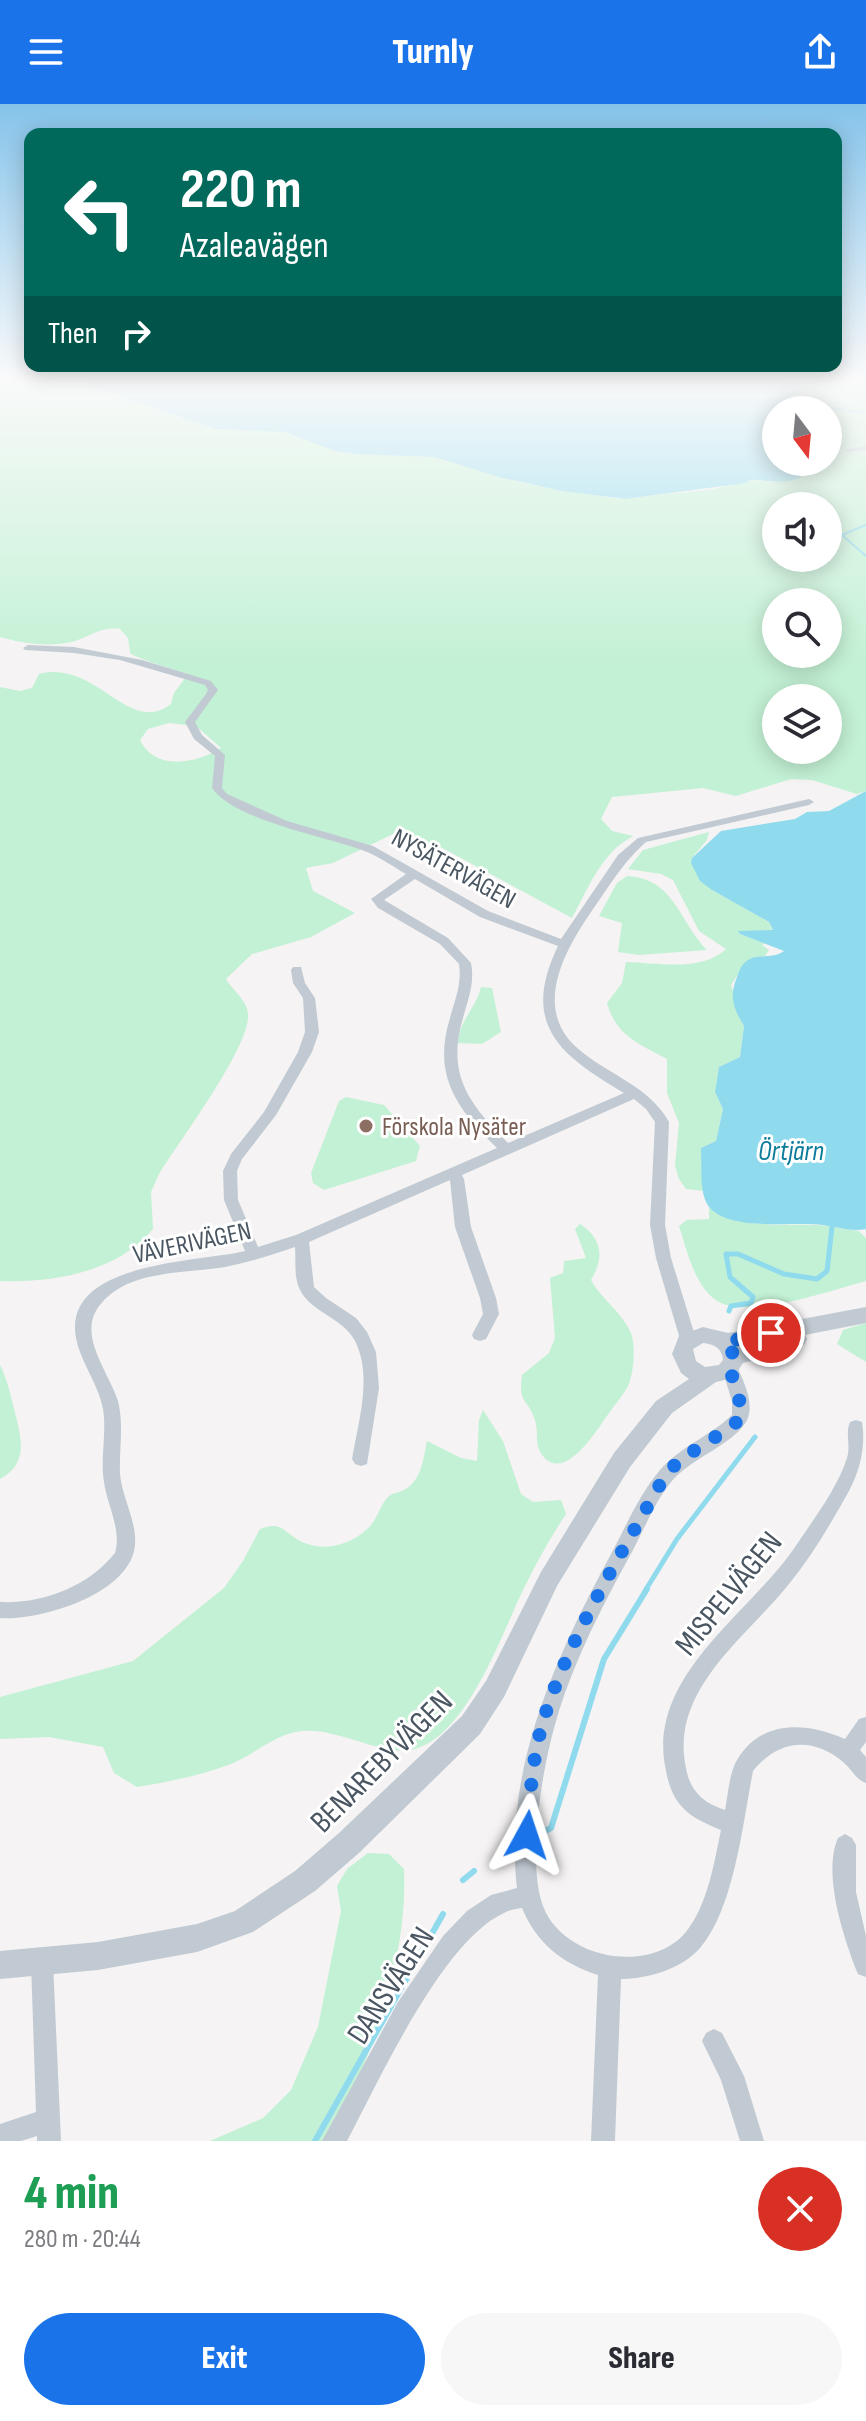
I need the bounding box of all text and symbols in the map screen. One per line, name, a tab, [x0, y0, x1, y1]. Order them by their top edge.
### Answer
icon: menu	[24, 30, 68, 74]
icon: share	[798, 30, 842, 74]
text: Turnly	[392, 31, 474, 74]
text: 220 m	[180, 157, 302, 224]
icon: left	[48, 160, 152, 264]
text: Azaleavägen	[180, 225, 329, 268]
icon: right	[114, 312, 158, 356]
text: Then	[48, 316, 98, 352]
north arrow	[762, 396, 842, 476]
map controls	[762, 396, 842, 764]
button: sound	[762, 492, 842, 572]
button: search	[762, 588, 842, 668]
button: layers	[762, 684, 842, 764]
street label: NYSÄTERVÄGEN	[386, 823, 521, 916]
place label: Förskola Nysäter	[382, 1112, 527, 1143]
marker: Förskola Nysäter	[357, 1117, 375, 1135]
water label: Örtjärn	[758, 1135, 824, 1168]
street label: VÄVERIVÄGEN	[130, 1216, 254, 1271]
pin	[737, 1299, 805, 1367]
icon: arrive	[749, 1311, 793, 1355]
street label: MISPELVÄGEN	[667, 1524, 791, 1664]
street label: BENAREBYVÄGEN	[303, 1683, 461, 1841]
position arrow	[485, 1793, 569, 1877]
street label: DANSVÄGEN	[339, 1920, 443, 2052]
text: 4 min	[24, 2165, 119, 2222]
button: close	[758, 2167, 842, 2251]
text: 280 m · 20:44	[24, 2224, 141, 2255]
button: Exit	[24, 2313, 425, 2405]
button: Share	[441, 2313, 842, 2405]

